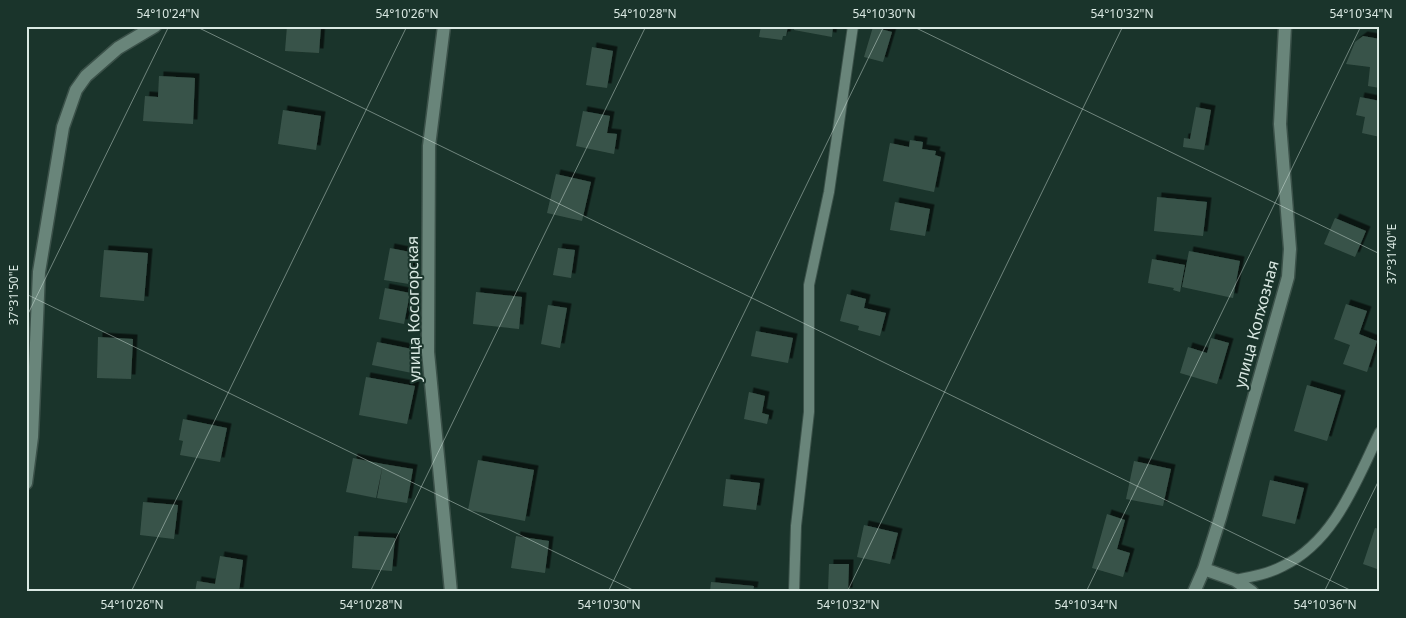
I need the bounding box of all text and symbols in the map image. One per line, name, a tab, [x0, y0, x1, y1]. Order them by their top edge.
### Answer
text: 54°10'24"N	[136, 5, 200, 22]
text: 54°10'26"N	[375, 5, 439, 22]
text: 54°10'28"N	[613, 5, 677, 22]
text: 54°10'30"N	[852, 5, 916, 22]
text: 54°10'32"N	[1090, 5, 1154, 22]
text: 54°10'34"N	[1329, 5, 1393, 22]
text: 37°31'40"E	[1383, 224, 1400, 284]
street label: улица Косогорская	[401, 236, 425, 382]
street label: улица Колхозная	[1228, 258, 1284, 390]
text: 37°31'50"E	[5, 265, 22, 325]
text: 54°10'26"N	[100, 596, 164, 613]
text: 54°10'28"N	[339, 596, 403, 613]
text: 54°10'30"N	[577, 596, 641, 613]
text: 54°10'32"N	[816, 596, 880, 613]
text: 54°10'34"N	[1054, 596, 1118, 613]
text: 54°10'36"N	[1293, 596, 1357, 613]

